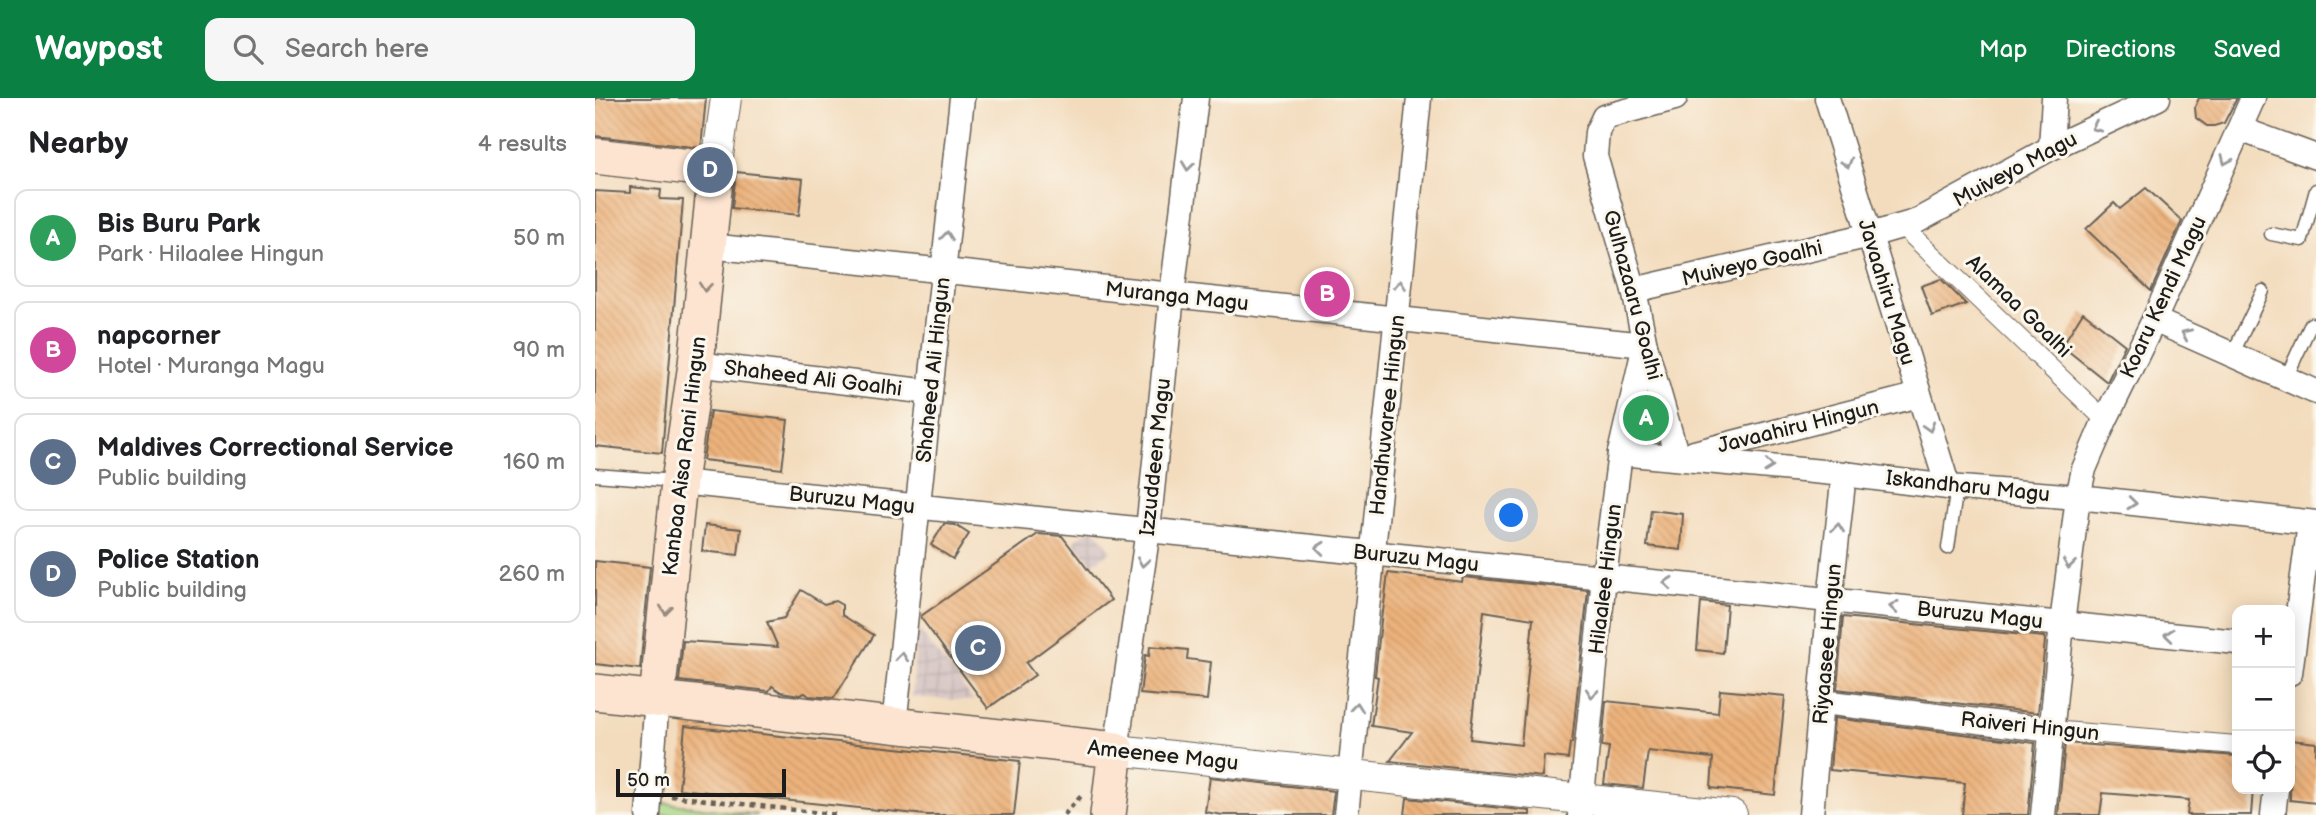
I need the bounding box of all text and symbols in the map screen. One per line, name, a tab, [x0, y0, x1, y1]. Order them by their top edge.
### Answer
search box	[205, 18, 695, 81]
text: Waypost	[35, 29, 163, 69]
icon: search	[229, 30, 267, 68]
text: Search here	[285, 34, 429, 65]
text: Map	[1979, 35, 2027, 64]
text: Directions	[2065, 35, 2176, 64]
text: Saved	[2214, 35, 2281, 64]
one-way arrow	[2091, 119, 2103, 133]
text: Nearby	[28, 126, 128, 162]
street label: Muiveyo Magu	[1949, 126, 2081, 213]
text: 4 results	[478, 130, 567, 158]
pin: D	[687, 144, 733, 196]
one-way arrow	[2220, 153, 2234, 166]
one-way arrow	[1839, 157, 1854, 169]
one-way arrow	[1180, 160, 1195, 172]
street label: Gulhazaaru Goalhi	[1598, 207, 1667, 383]
text: Bis Buru Park	[97, 209, 260, 240]
street label: Koaru Kendi Magu	[2115, 212, 2212, 382]
street label: Javaahiru Magu	[1852, 216, 1921, 368]
text: A	[46, 224, 60, 252]
text: 50 m	[513, 224, 565, 252]
one-way arrow	[939, 231, 954, 242]
street label: Muiveyo Goalhi	[1679, 235, 1825, 292]
text: Park · Hilaalee Hingun	[97, 240, 324, 268]
street label: Alamaa Goalhi	[1961, 250, 2077, 363]
pin: B	[1304, 268, 1350, 320]
street label: Shaheed Ali Hingun	[911, 276, 956, 464]
street label: Muranga Magu	[1104, 277, 1250, 316]
one-way arrow	[1392, 280, 1407, 291]
one-way arrow	[697, 281, 712, 293]
street label: Handhuvaree Hingun	[1365, 314, 1410, 517]
text: napcorner	[97, 321, 221, 352]
one-way arrow	[2181, 328, 2194, 342]
street label: Kanbaa Aisa Rani Hingun	[657, 335, 712, 577]
text: B	[45, 336, 61, 364]
text: 90 m	[513, 336, 565, 364]
text: Hotel · Muranga Magu	[97, 352, 325, 380]
street label: Shaheed Ali Goalhi	[722, 355, 903, 402]
street label: Izzuddeen Magu	[1135, 377, 1176, 537]
pin: A	[1623, 392, 1669, 444]
street label: Javaahiru Hingun	[1715, 394, 1881, 459]
one-way arrow	[1921, 421, 1936, 433]
text: Maldives Correctional Service	[97, 433, 453, 464]
text: C	[45, 448, 61, 476]
text: 160 m	[503, 448, 565, 476]
one-way arrow	[1764, 458, 1775, 473]
text: Public building	[97, 464, 247, 492]
street label: Iskandharu Magu	[1885, 465, 2051, 508]
street label: Buruzu Magu	[788, 481, 916, 520]
one-way arrow	[2126, 495, 2137, 510]
your location	[1494, 498, 1528, 532]
street label: Hilaalee Hingun	[1584, 502, 1627, 656]
one-way arrow	[1831, 522, 1846, 533]
street label: Buruzu Magu	[1352, 539, 1480, 578]
one-way arrow	[1314, 540, 1326, 555]
text: Police Station	[97, 545, 259, 576]
one-way arrow	[1136, 556, 1151, 568]
one-way arrow	[2062, 559, 2077, 570]
text: D	[45, 560, 61, 588]
text: 260 m	[499, 560, 565, 588]
street label: Riyaasee Hingun	[1808, 563, 1847, 725]
text: Public building	[97, 576, 247, 604]
one-way arrow	[1662, 576, 1674, 591]
street label: Buruzu Magu	[1916, 596, 2044, 635]
one-way arrow	[1888, 599, 1900, 614]
one-way arrow	[659, 605, 674, 616]
map controls	[2232, 605, 2295, 794]
button: +	[2232, 605, 2295, 668]
pin: C	[955, 622, 1001, 674]
one-way arrow	[2164, 628, 2175, 643]
one-way arrow	[894, 652, 909, 663]
button: −	[2232, 668, 2295, 731]
one-way arrow	[1585, 688, 1600, 699]
one-way arrow	[1349, 701, 1364, 712]
street label: Raiveri Hingun	[1959, 707, 2100, 746]
button: locate	[2232, 731, 2295, 794]
street label: Ameenee Magu	[1086, 735, 1240, 776]
scale bar	[616, 766, 786, 798]
text: 50 m	[627, 769, 670, 792]

